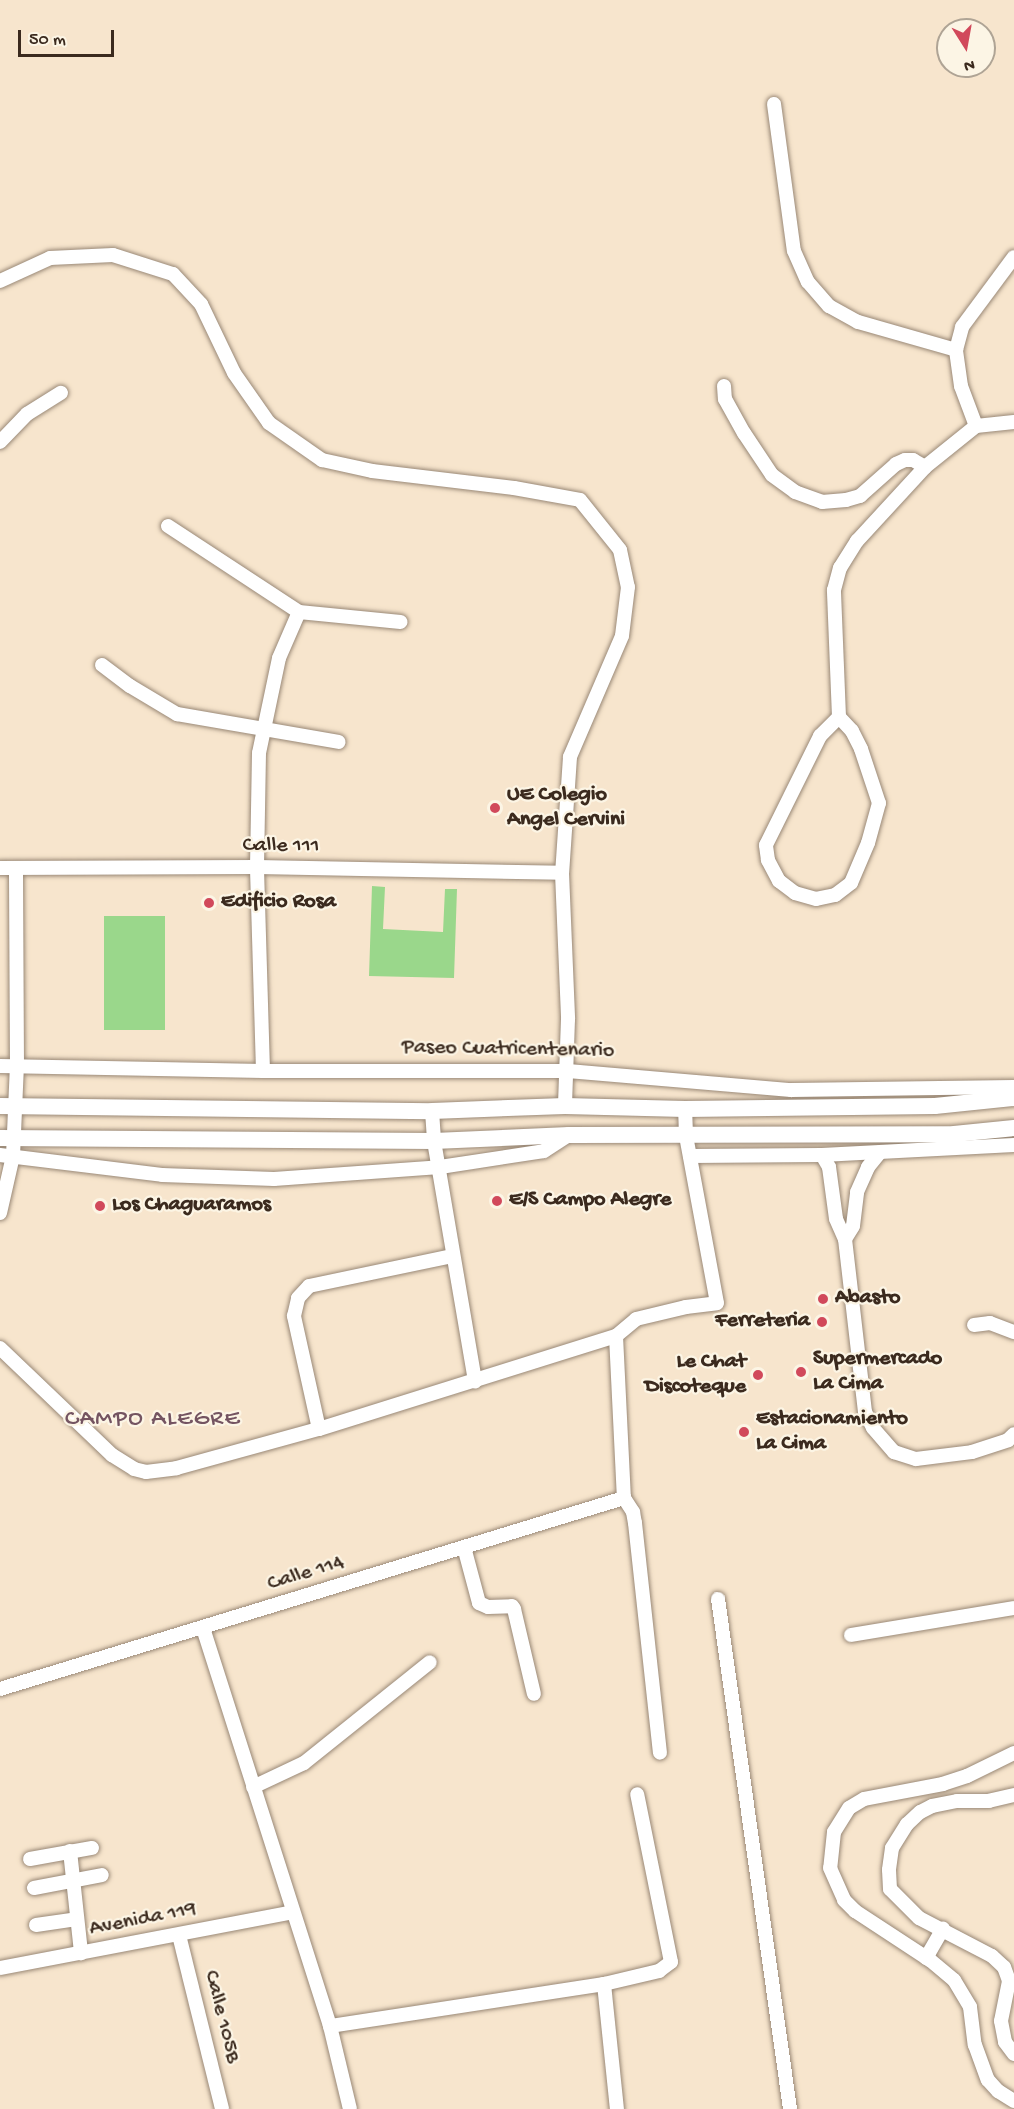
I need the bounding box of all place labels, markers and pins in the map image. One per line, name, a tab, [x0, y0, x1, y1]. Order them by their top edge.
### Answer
place label: UE Colegio Angel Cervini	[507, 782, 625, 834]
marker: UE Colegio Angel Cervini	[488, 801, 502, 815]
place label: Edificio Rosa	[221, 890, 336, 916]
marker: Edificio Rosa	[202, 896, 216, 910]
place label: E/S Campo Alegre	[509, 1188, 671, 1214]
place label: Los Chaguaramos	[112, 1193, 271, 1219]
marker: E/S Campo Alegre	[490, 1194, 504, 1208]
marker: Los Chaguaramos	[93, 1199, 107, 1213]
place label: Abasto	[835, 1286, 900, 1312]
marker: Abasto	[816, 1292, 830, 1306]
place label: Ferreteria	[715, 1309, 810, 1335]
marker: Ferreteria	[815, 1315, 829, 1329]
place label: Supermercado La Cima	[813, 1346, 942, 1398]
place label: Le Chat Discoteque	[645, 1349, 746, 1400]
marker: Supermercado La Cima	[794, 1365, 808, 1379]
marker: Le Chat Discoteque	[751, 1368, 765, 1382]
place label: Estacionamiento La Cima	[756, 1406, 908, 1458]
marker: Estacionamiento La Cima	[737, 1425, 751, 1439]

